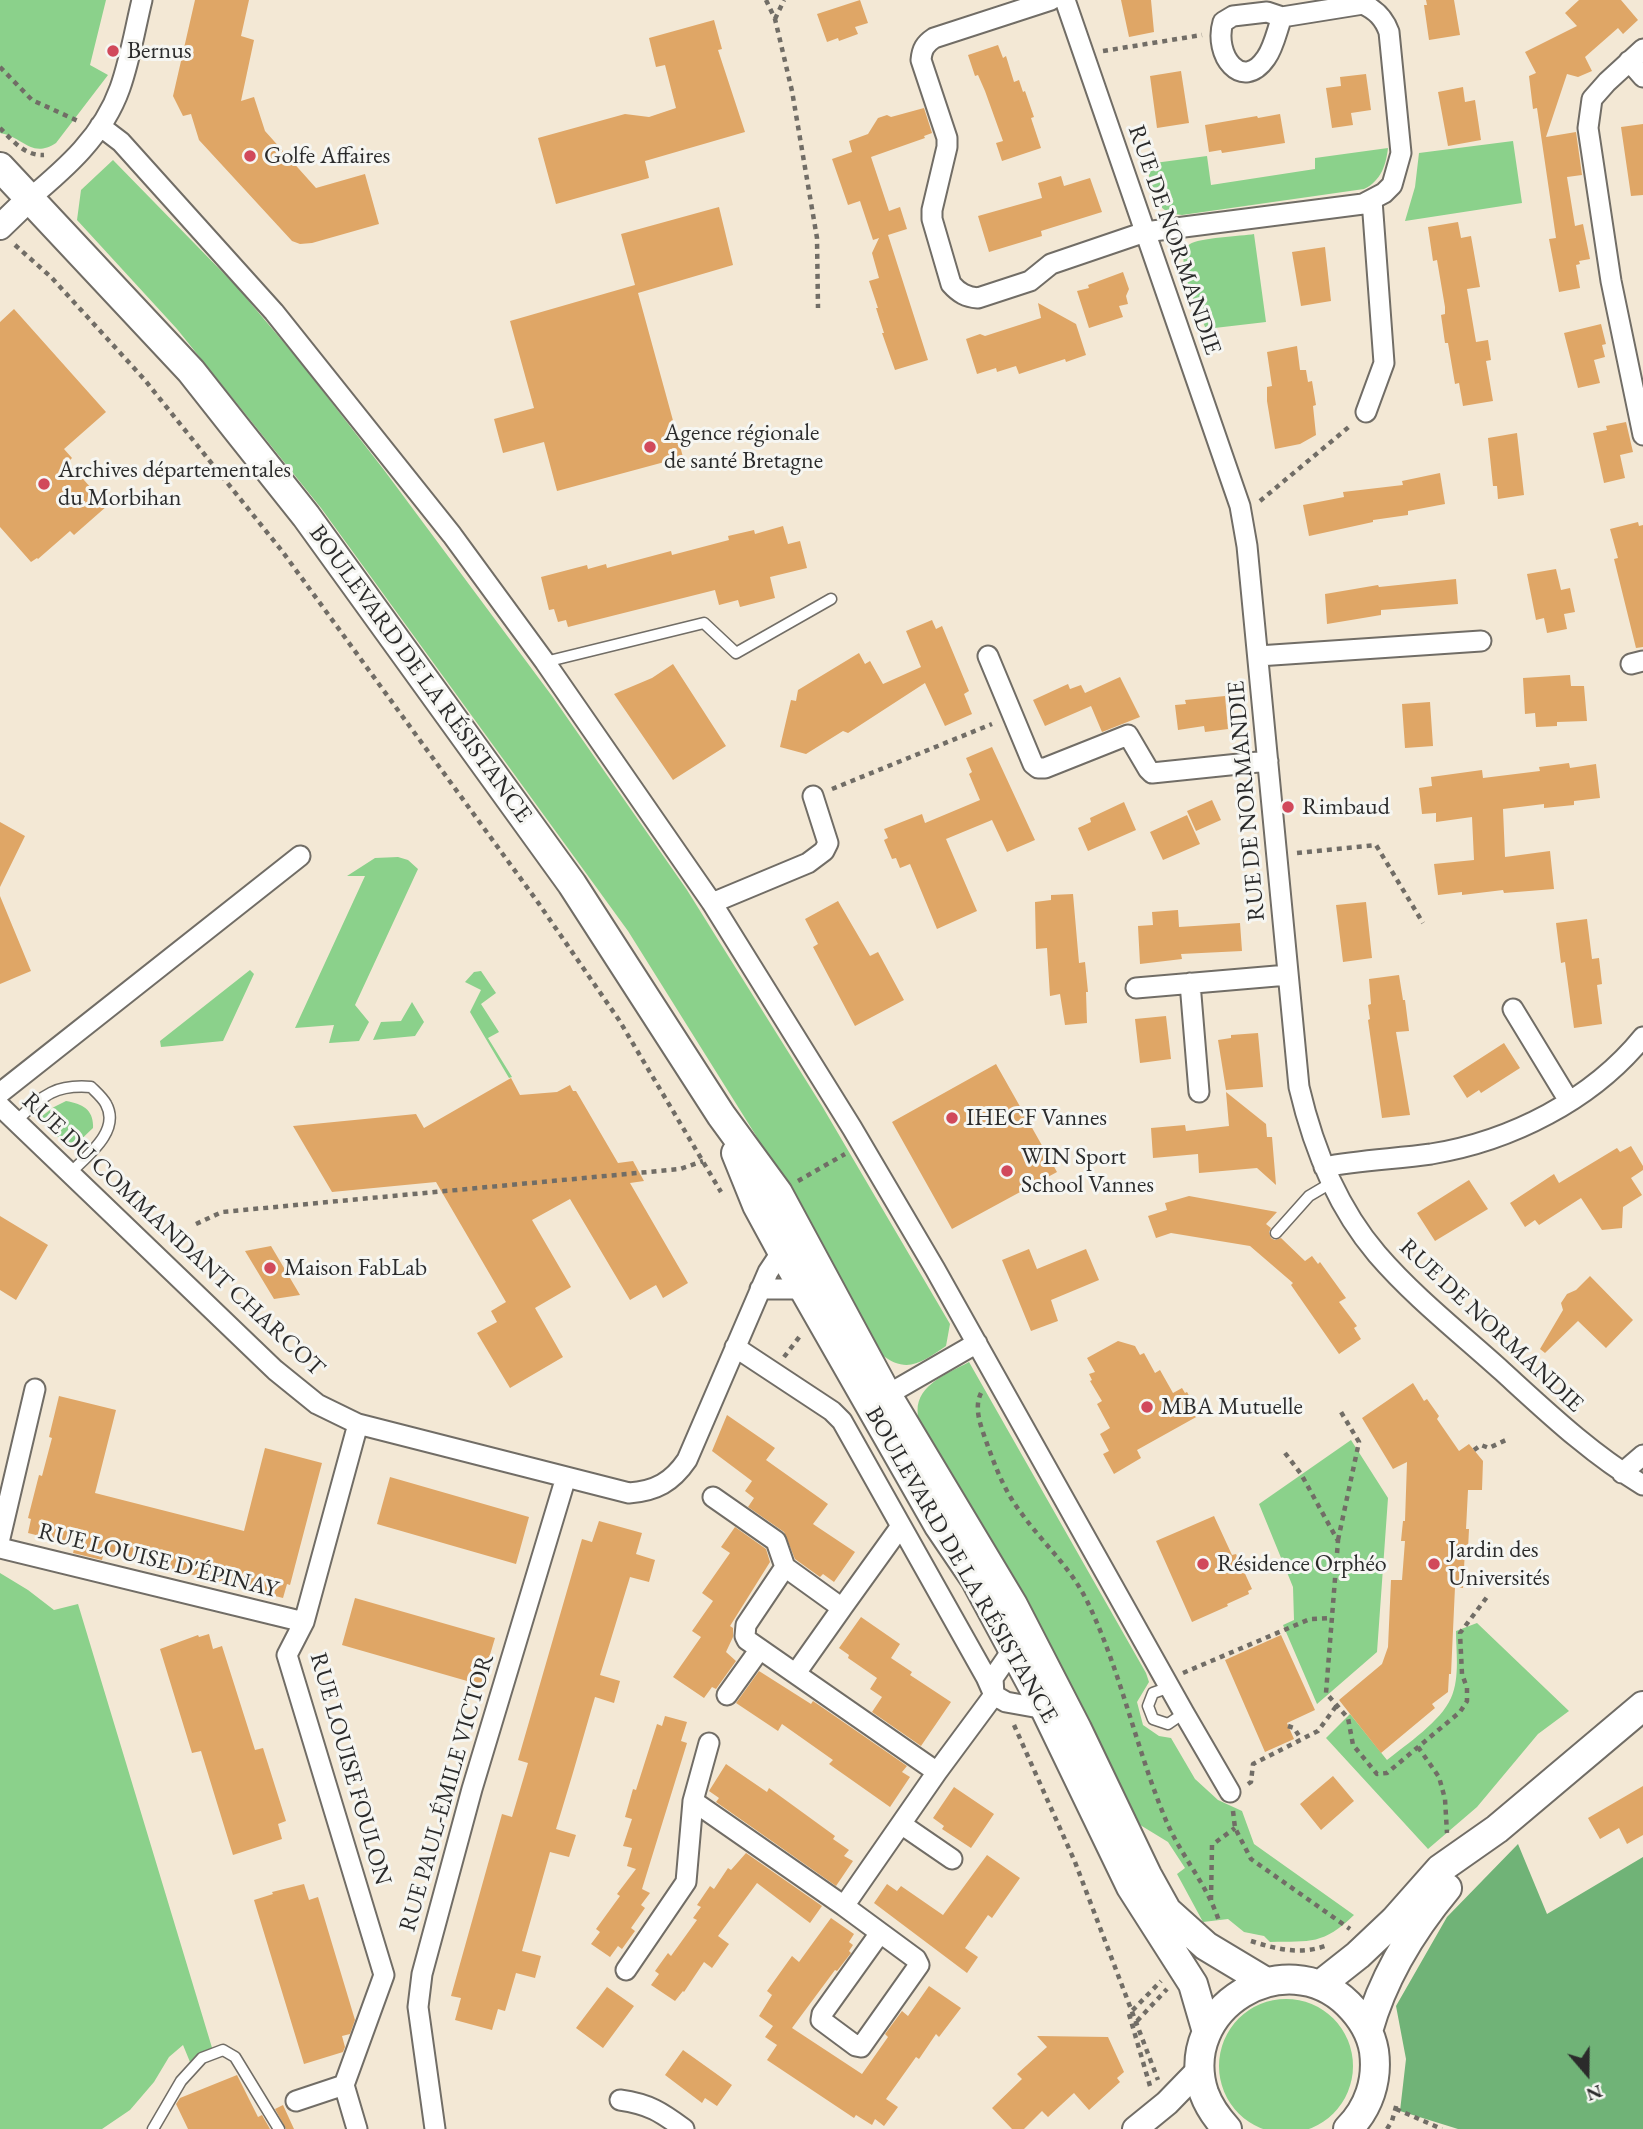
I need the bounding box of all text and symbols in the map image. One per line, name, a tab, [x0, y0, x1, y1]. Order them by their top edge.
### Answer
place label: Bernus	[127, 37, 192, 65]
marker: Bernus	[105, 43, 121, 59]
street label: RUE DE NORMANDIE	[1121, 121, 1227, 359]
place label: Golfe Affaires	[264, 142, 390, 170]
marker: Golfe Affaires	[242, 148, 258, 164]
place label: Agence régionale de santé Bretagne	[664, 419, 823, 475]
marker: Agence régionale de santé Bretagne	[642, 439, 658, 455]
place label: Archives départementales du Morbihan	[58, 456, 291, 512]
marker: Archives départementales du Morbihan	[36, 476, 52, 492]
street label: BOULEVARD DE LA RÉSISTANCE	[302, 520, 538, 828]
street label: RUE DE NORMANDIE	[1222, 680, 1272, 922]
place label: Rimbaud	[1302, 793, 1390, 821]
marker: Rimbaud	[1280, 799, 1296, 815]
street label: RUE DU COMMANDANT CHARCOT	[16, 1087, 330, 1383]
place label: IHECF Vannes	[966, 1104, 1107, 1132]
marker: IHECF Vannes	[944, 1110, 960, 1126]
place label: WIN Sport School Vannes	[1021, 1143, 1154, 1199]
marker: WIN Sport School Vannes	[999, 1163, 1015, 1179]
street label: RUE DE NORMANDIE	[1393, 1233, 1589, 1419]
place label: Maison FabLab	[284, 1254, 427, 1282]
marker: Maison FabLab	[262, 1260, 278, 1276]
place label: MBA Mutuelle	[1161, 1393, 1303, 1421]
marker: MBA Mutuelle	[1139, 1399, 1155, 1415]
street label: BOULEVARD DE LA RÉSISTANCE	[858, 1402, 1064, 1728]
street label: RUE LOUISE D'ÉPINAY	[35, 1517, 281, 1605]
place label: Jardin des Universités	[1448, 1536, 1550, 1592]
place label: Résidence Orphéo	[1217, 1550, 1387, 1578]
marker: Résidence Orphéo	[1195, 1556, 1211, 1572]
marker: Jardin des Universités	[1426, 1556, 1442, 1572]
street label: RUE LOUISE FOULON	[303, 1649, 397, 1889]
street label: RUE PAUL-ÉMILE VICTOR	[394, 1651, 500, 1935]
north arrow	[1552, 2038, 1622, 2108]
text: N	[1583, 2079, 1606, 2108]

